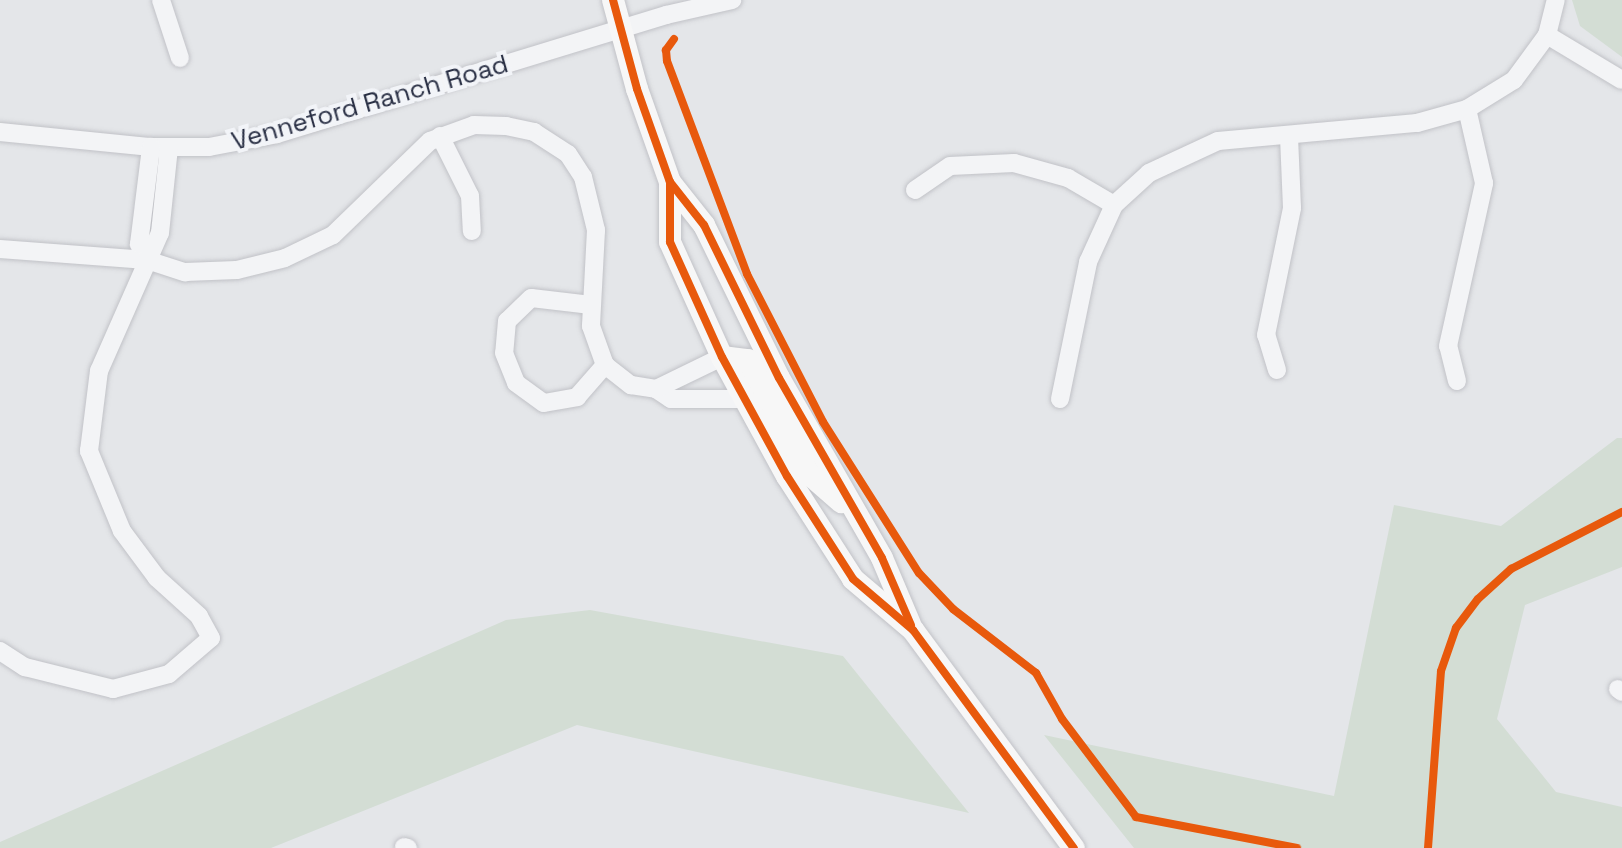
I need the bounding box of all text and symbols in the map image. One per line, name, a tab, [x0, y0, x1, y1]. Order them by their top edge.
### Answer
street label: Venneford Ranch Road	[228, 49, 512, 157]

